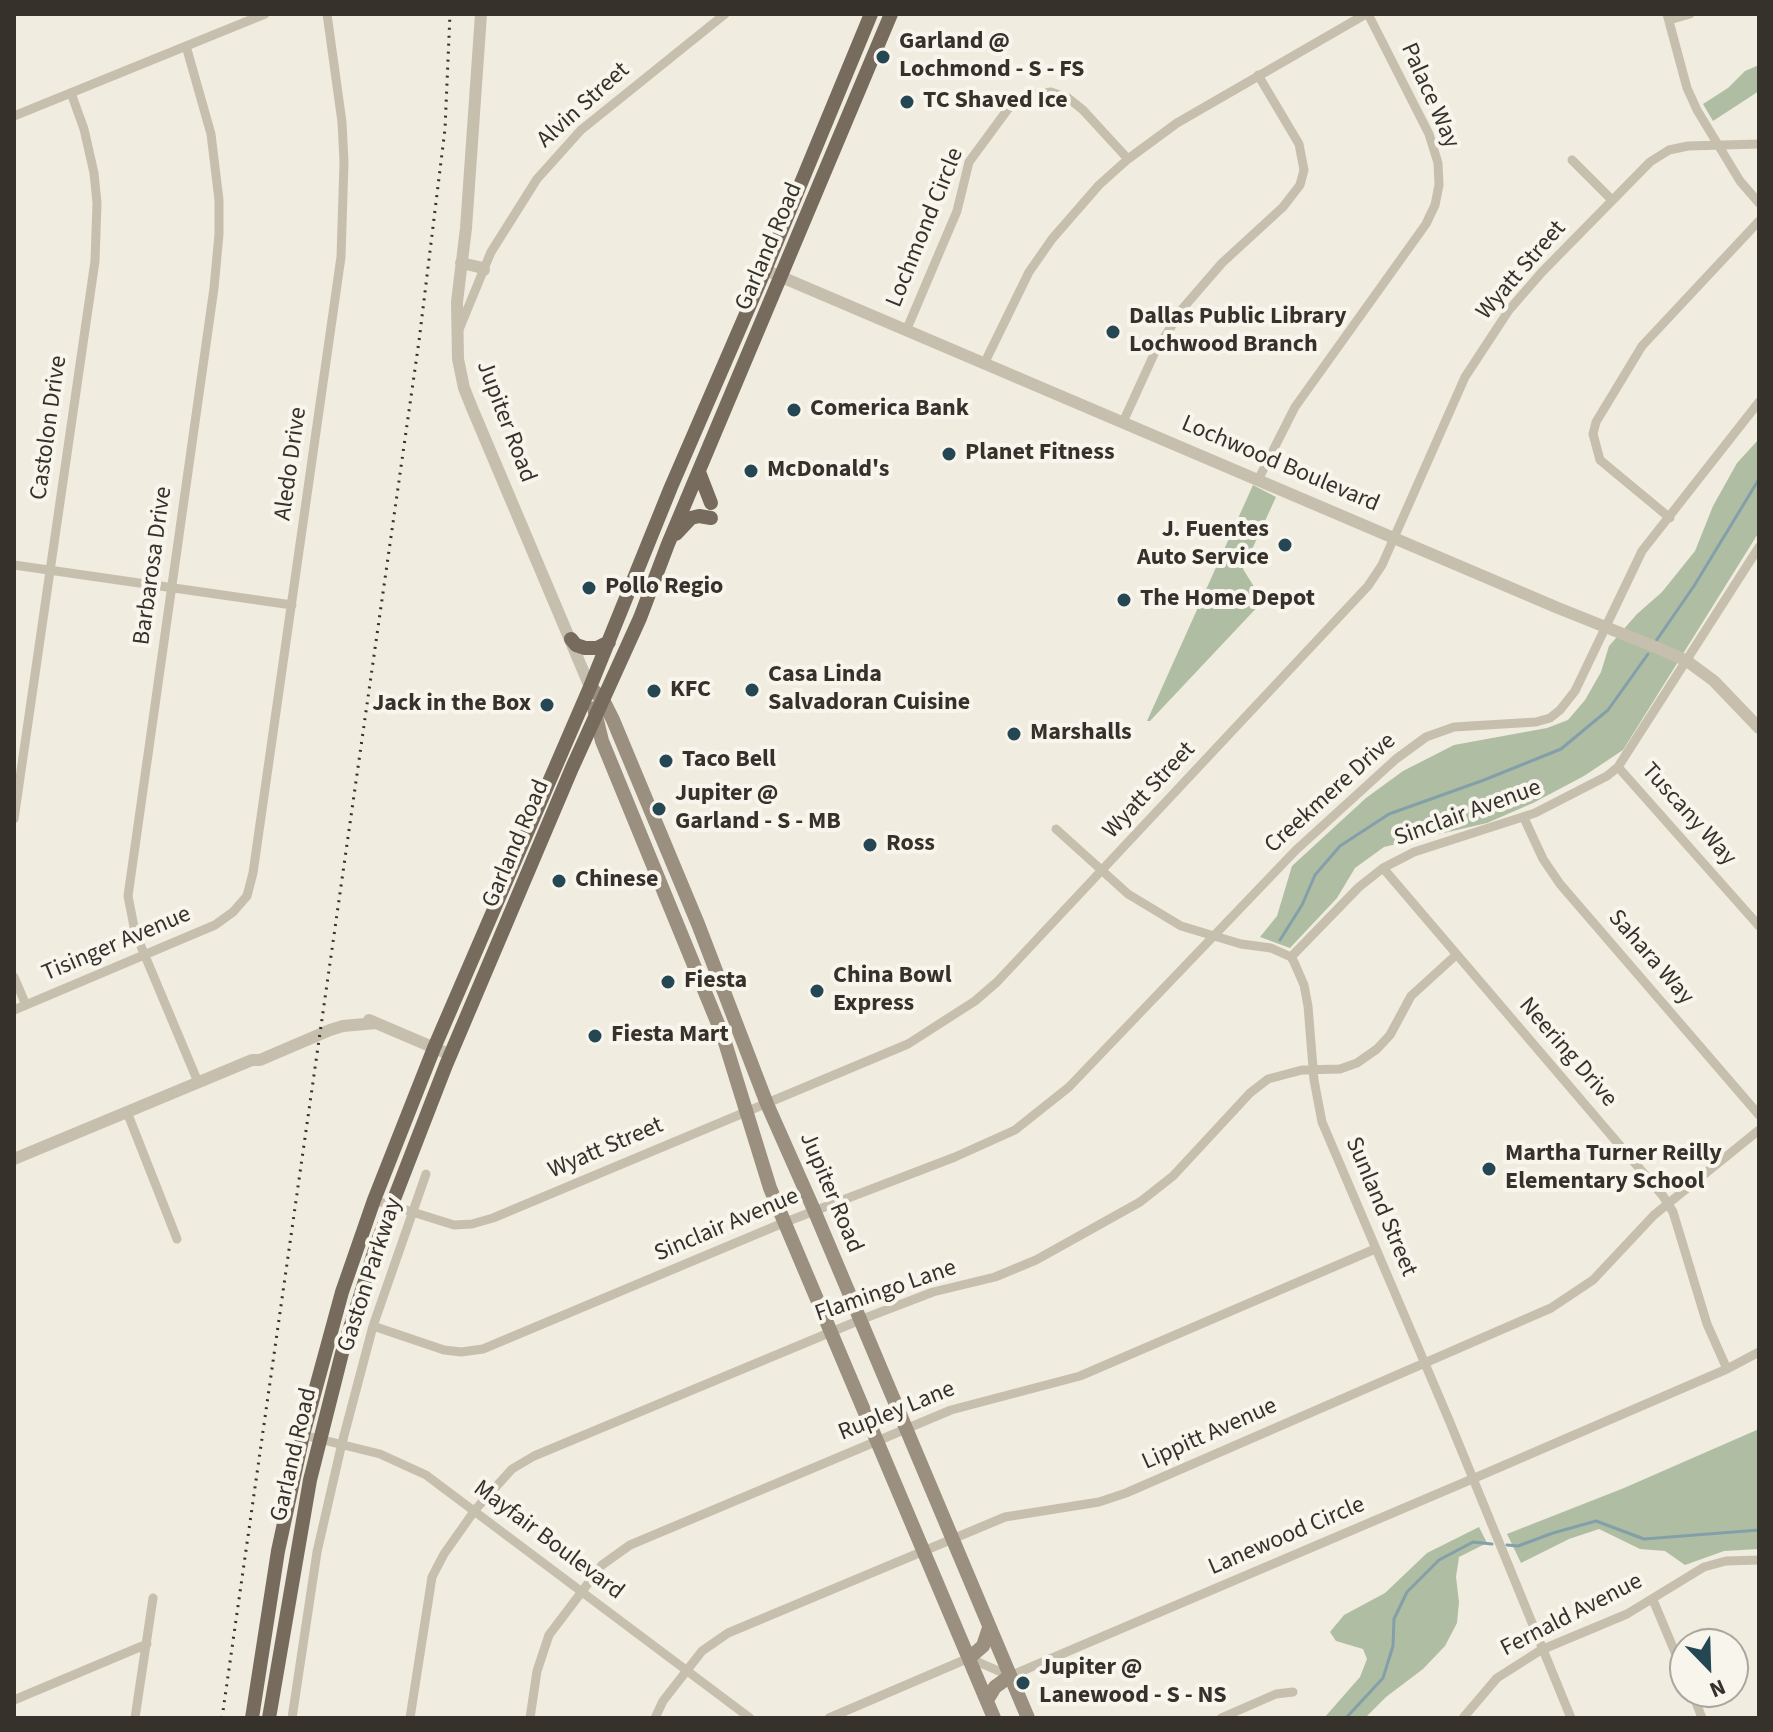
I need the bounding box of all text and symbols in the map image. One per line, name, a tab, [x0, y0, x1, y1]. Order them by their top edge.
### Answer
place label: Garland @ Lochmond - S - FS	[899, 29, 1084, 85]
street label: Palace Way	[1393, 39, 1465, 153]
marker: Garland @ Lochmond - S - FS	[874, 48, 892, 66]
street label: Alvin Street	[532, 57, 636, 155]
place label: TC Shaved Ice	[923, 88, 1068, 116]
marker: TC Shaved Ice	[898, 93, 916, 111]
street label: Lochmond Circle	[881, 144, 971, 312]
street label: Garland Road	[730, 179, 810, 315]
street label: Wyatt Street	[1471, 216, 1573, 326]
place label: Dallas Public Library Lochwood Branch	[1129, 304, 1346, 360]
marker: Dallas Public Library Lochwood Branch	[1104, 323, 1122, 341]
street label: Castolon Drive	[26, 354, 74, 502]
street label: Jupiter Road	[469, 357, 541, 487]
place label: Comerica Bank	[810, 396, 969, 424]
marker: Comerica Bank	[785, 401, 803, 419]
street label: Aledo Drive	[270, 405, 314, 523]
street label: Lochwood Boulevard	[1177, 410, 1383, 520]
place label: Planet Fitness	[965, 440, 1115, 468]
marker: Planet Fitness	[940, 445, 958, 463]
place label: McDonald's	[767, 457, 889, 485]
marker: McDonald's	[742, 462, 760, 480]
street label: Barbarosa Drive	[129, 485, 179, 647]
place label: J. Fuentes Auto Service	[1137, 517, 1269, 573]
marker: J. Fuentes Auto Service	[1276, 536, 1294, 554]
place label: Pollo Regio	[605, 574, 723, 602]
marker: Pollo Regio	[580, 579, 598, 597]
place label: The Home Depot	[1140, 586, 1315, 614]
marker: The Home Depot	[1115, 591, 1133, 609]
place label: Casa Linda Salvadoran Cuisine	[768, 662, 970, 718]
place label: KFC	[670, 677, 711, 705]
marker: Casa Linda Salvadoran Cuisine	[743, 681, 761, 699]
marker: KFC	[645, 682, 663, 700]
place label: Jack in the Box	[372, 691, 531, 719]
marker: Jack in the Box	[538, 696, 556, 714]
place label: Marshalls	[1030, 720, 1132, 748]
marker: Marshalls	[1005, 725, 1023, 743]
street label: Creekmere Drive	[1260, 728, 1402, 860]
street label: Wyatt Street	[1098, 737, 1202, 845]
place label: Taco Bell	[682, 747, 776, 775]
marker: Taco Bell	[657, 752, 675, 770]
street label: Tuscany Way	[1634, 758, 1742, 872]
street label: Sinclair Avenue	[1391, 774, 1545, 854]
street label: Garland Road	[477, 776, 557, 912]
place label: Jupiter @ Garland - S - MB	[675, 781, 841, 837]
marker: Jupiter @ Garland - S - MB	[650, 800, 668, 818]
place label: Ross	[886, 831, 935, 859]
marker: Ross	[861, 836, 879, 854]
place label: Chinese	[575, 867, 659, 895]
marker: Chinese	[550, 872, 568, 890]
street label: Tisinger Avenue	[38, 901, 196, 989]
street label: Sahara Way	[1601, 905, 1699, 1011]
place label: China Bowl Express	[833, 963, 952, 1019]
place label: Fiesta	[684, 968, 747, 996]
marker: Fiesta	[659, 973, 677, 991]
marker: China Bowl Express	[808, 982, 826, 1000]
street label: Neering Drive	[1512, 992, 1622, 1114]
place label: Fiesta Mart	[611, 1022, 729, 1050]
marker: Fiesta Mart	[586, 1027, 604, 1045]
street label: Wyatt Street	[544, 1112, 668, 1186]
street label: Jupiter Road	[792, 1128, 868, 1258]
street label: Sunland Street	[1338, 1133, 1422, 1281]
place label: Martha Turner Reilly Elementary School	[1505, 1141, 1722, 1197]
marker: Martha Turner Reilly Elementary School	[1480, 1160, 1498, 1178]
street label: Sinclair Avenue	[650, 1183, 804, 1269]
street label: Gaston Parkway	[333, 1194, 409, 1356]
street label: Flamingo Lane	[812, 1254, 960, 1330]
street label: Rupley Lane	[835, 1376, 959, 1448]
street label: Garland Road	[266, 1385, 324, 1525]
street label: Lippitt Avenue	[1138, 1392, 1282, 1478]
street label: Mayfair Boulevard	[467, 1475, 629, 1607]
street label: Lanewood Circle	[1205, 1491, 1369, 1583]
street label: Fernald Avenue	[1496, 1568, 1648, 1664]
north arrow	[1669, 1628, 1749, 1708]
place label: Jupiter @ Lanewood - S - NS	[1039, 1655, 1227, 1711]
text: N	[1705, 1671, 1731, 1706]
marker: Jupiter @ Lanewood - S - NS	[1014, 1674, 1032, 1692]

